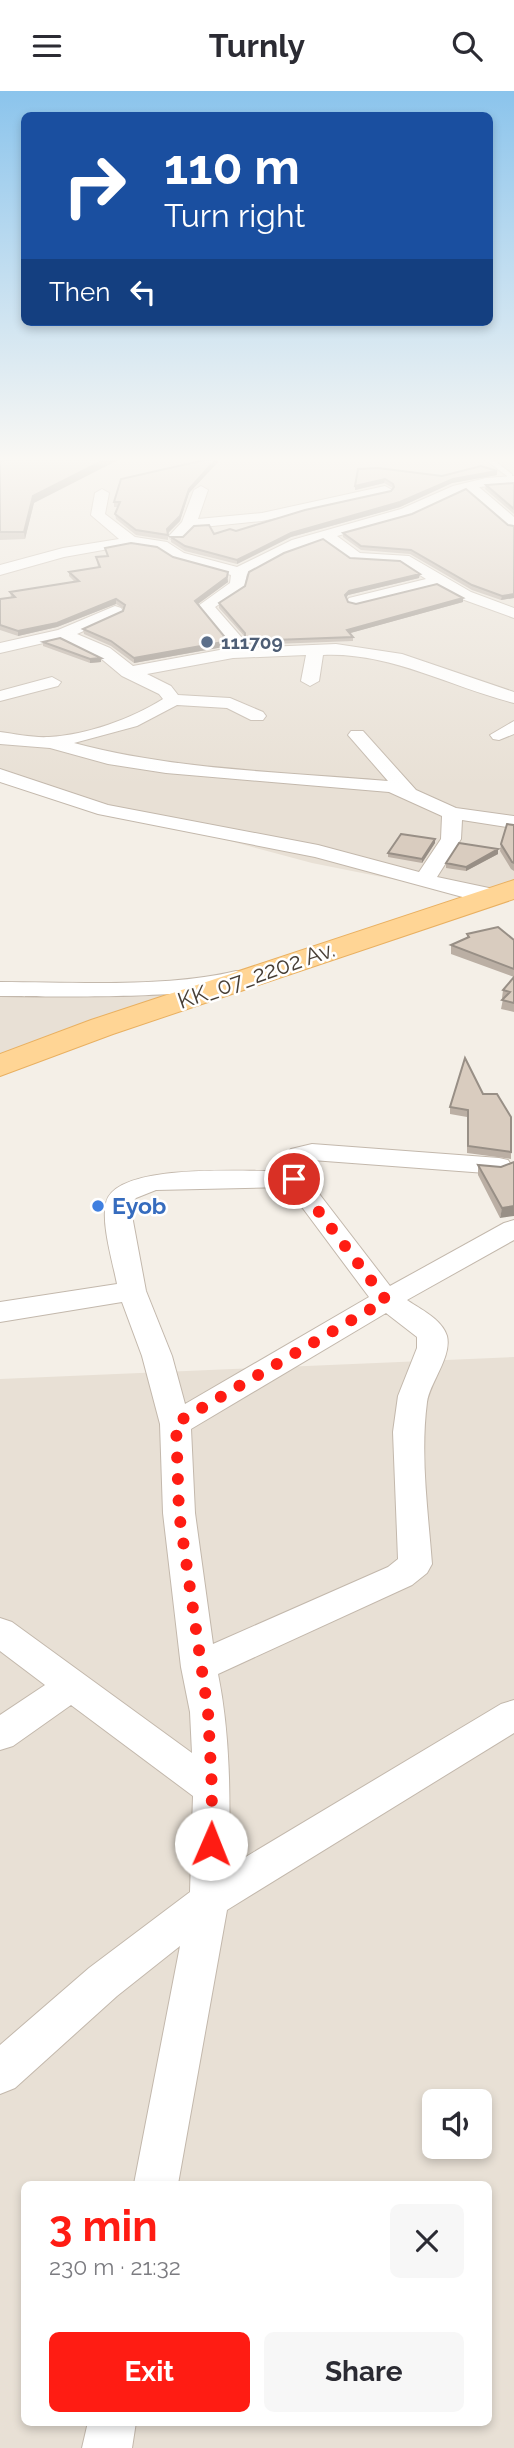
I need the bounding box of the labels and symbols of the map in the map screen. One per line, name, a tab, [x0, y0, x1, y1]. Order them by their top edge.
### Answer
place label: 111709	[221, 631, 283, 653]
marker: 111709	[199, 634, 215, 650]
street label: KK_07_2202 Av.	[174, 935, 338, 1014]
pin	[264, 1149, 324, 1209]
place label: Eyob	[112, 1192, 166, 1219]
marker: Eyob	[90, 1198, 106, 1214]
position arrow	[174, 1807, 248, 1881]

